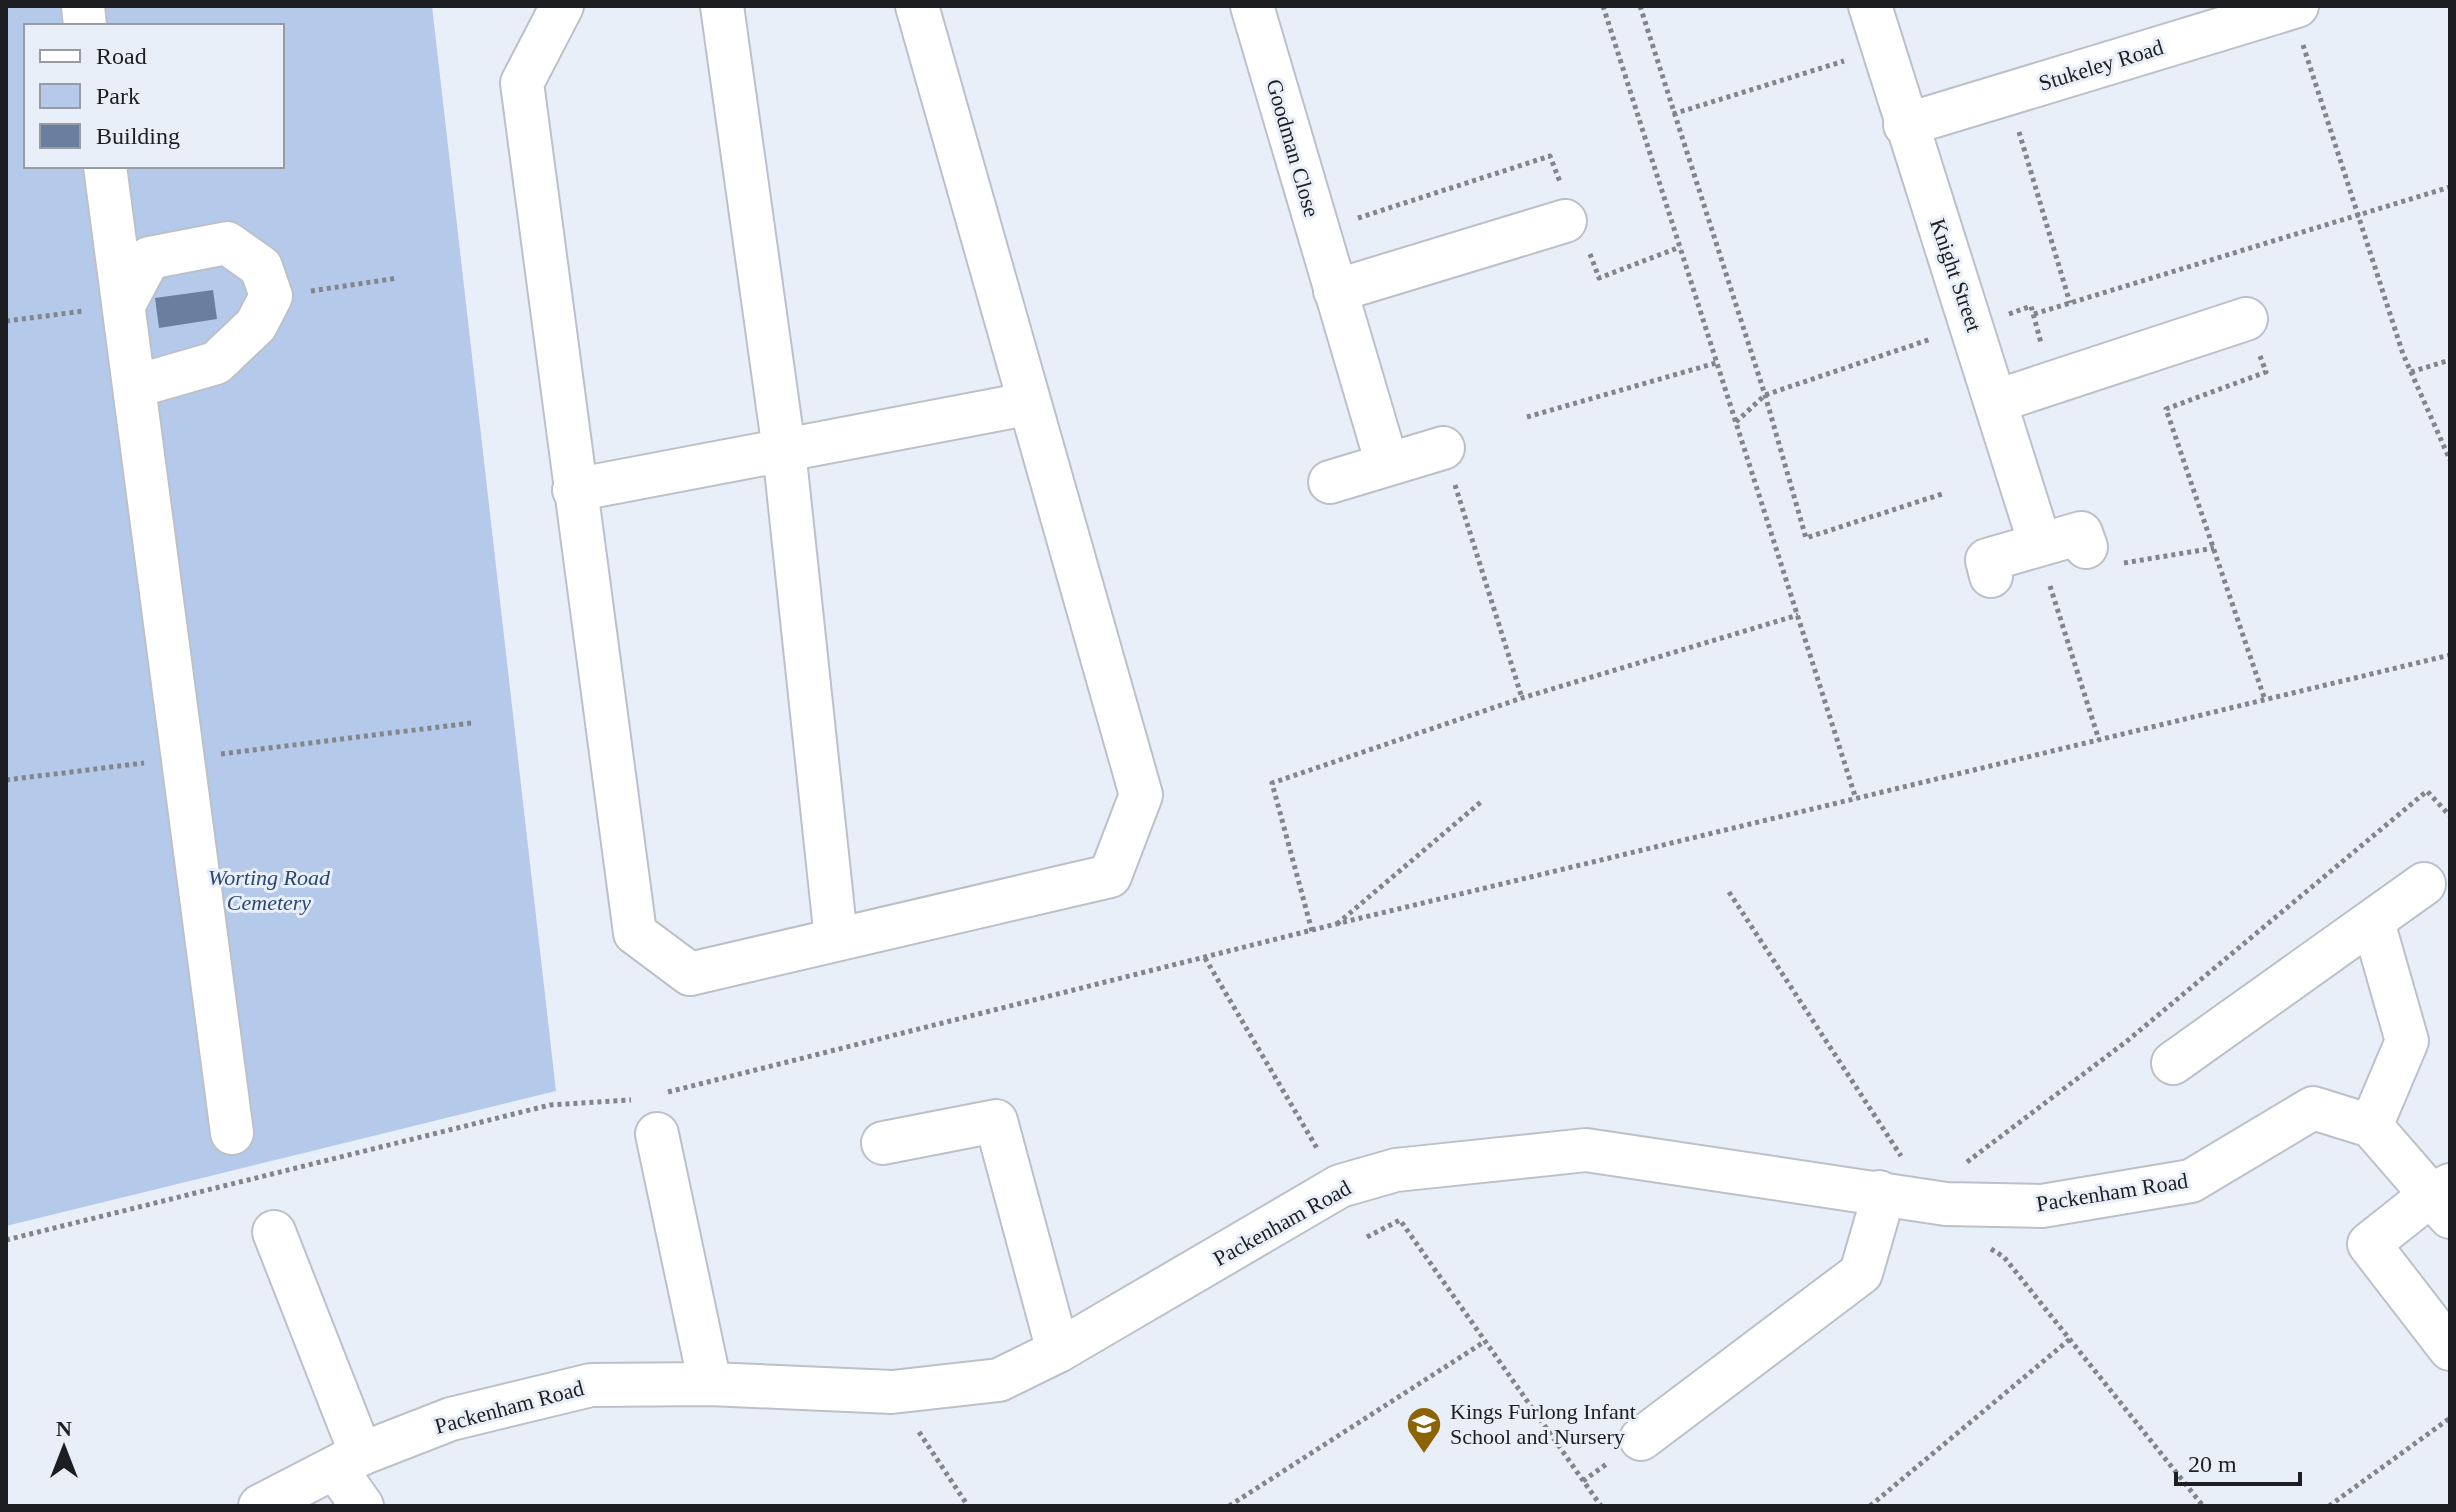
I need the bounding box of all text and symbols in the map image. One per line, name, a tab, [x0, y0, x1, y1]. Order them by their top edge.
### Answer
legend	[24, 24, 284, 168]
street label: Stukeley Road	[2036, 34, 2166, 96]
text: Road	[96, 43, 147, 69]
street label: Goodman Close	[1261, 76, 1325, 220]
text: Park	[96, 83, 140, 109]
text: Building	[96, 123, 180, 149]
street label: Knight Street	[1925, 215, 1987, 335]
park label: Worting Road Cemetery	[208, 865, 331, 915]
street label: Packenham Road	[2034, 1168, 2190, 1216]
street label: Packenham Road	[1209, 1175, 1355, 1271]
street label: Packenham Road	[432, 1375, 586, 1439]
place label: Kings Furlong Infant School and Nursery	[1450, 1399, 1636, 1449]
school or university icon: Kings Furlong Infant School and Nursery	[1405, 1405, 1443, 1455]
north arrow	[24, 1408, 104, 1488]
text: N	[56, 1416, 72, 1441]
scale bar	[2176, 1436, 2300, 1486]
text: 20 m	[2188, 1451, 2237, 1477]

